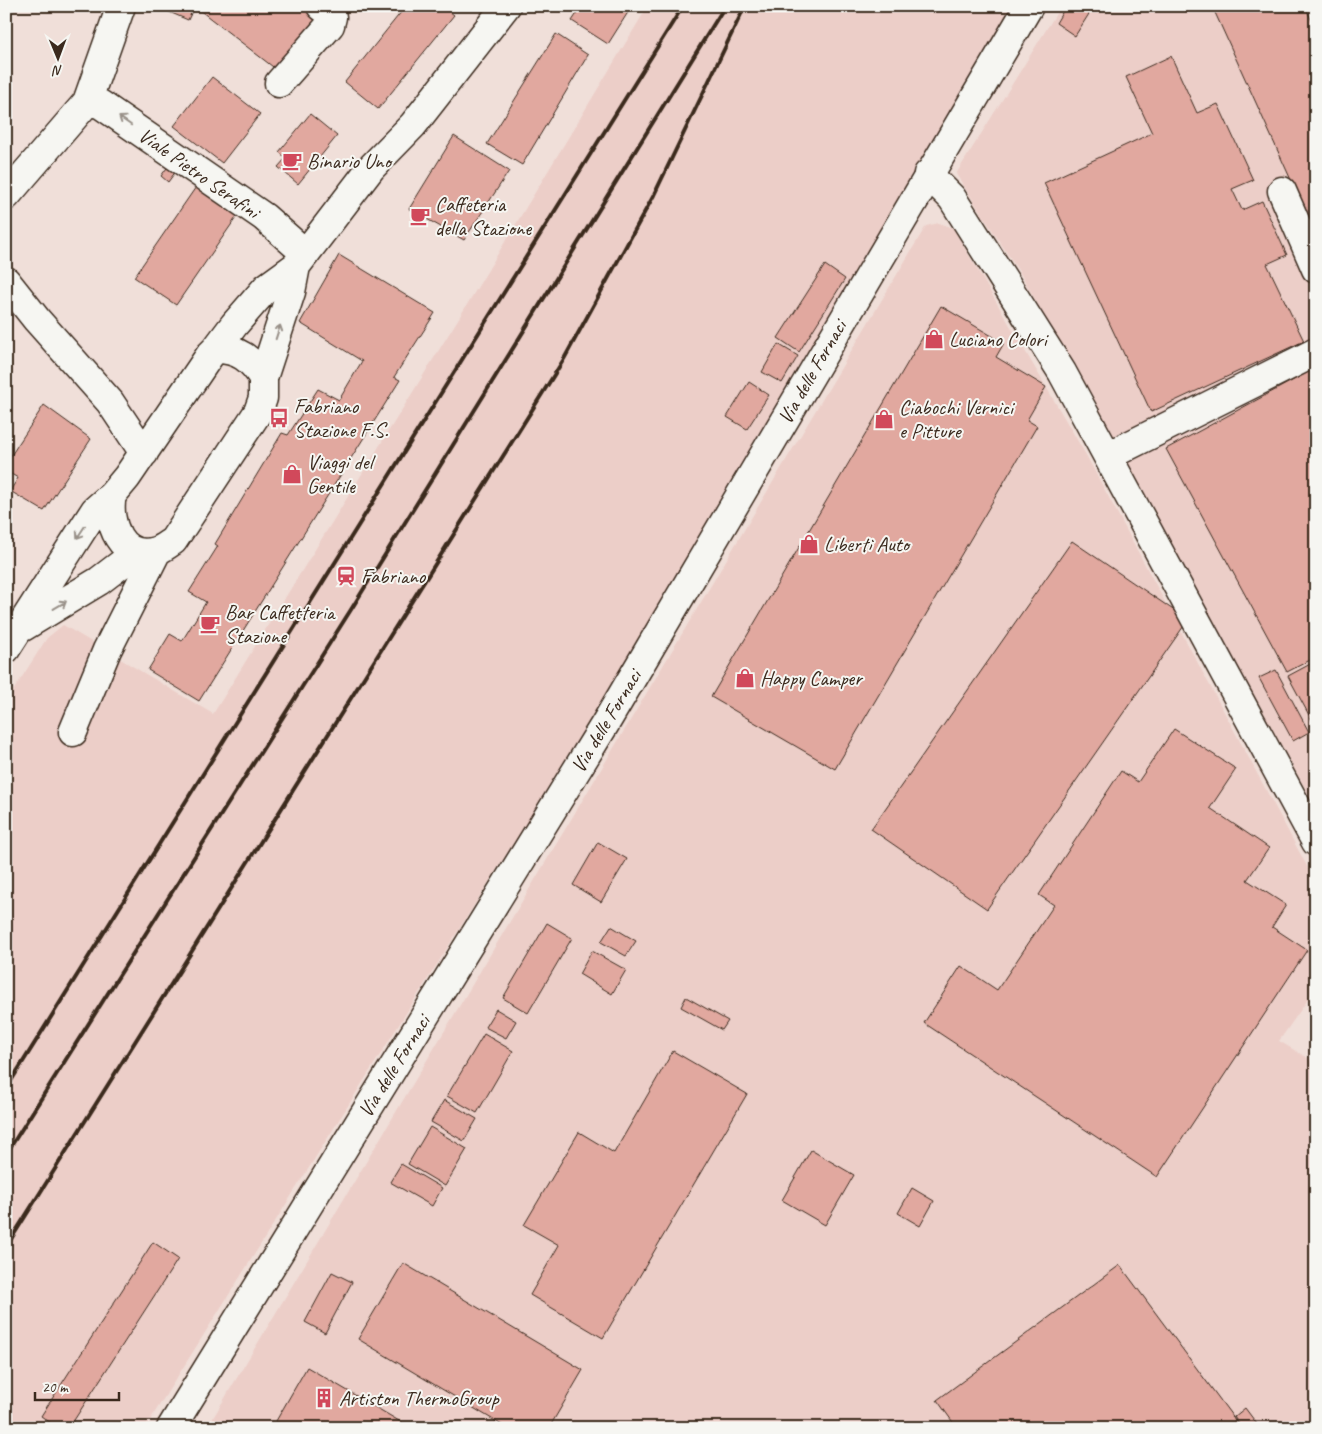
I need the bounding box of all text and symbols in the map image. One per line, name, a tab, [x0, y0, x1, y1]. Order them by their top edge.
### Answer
north arrow	[32, 32, 82, 82]
text: N	[51, 62, 63, 79]
one-way arrow	[118, 116, 132, 126]
street label: Viale Pietro Serafini	[134, 122, 267, 226]
place label: Binario Uno	[307, 148, 393, 174]
cafe icon: Binario Uno	[281, 150, 303, 172]
place label: Caffeteria della Stazione	[435, 191, 532, 241]
cafe icon: Caffeteria della Stazione	[409, 205, 431, 227]
street label: Via delle Fornaci	[772, 313, 854, 429]
one-way arrow	[274, 325, 283, 340]
place label: Luciano Colori	[949, 326, 1050, 352]
shop icon: Luciano Colori	[923, 328, 945, 350]
place label: Fabriano Stazione F.S.	[294, 393, 389, 443]
place label: Ciabochi Vernici e Pitture	[899, 394, 1016, 444]
bus stop icon: Fabriano Stazione F.S.	[268, 407, 290, 429]
shop icon: Ciabochi Vernici e Pitture	[873, 408, 895, 430]
place label: Viaggi del Gentile	[307, 449, 376, 499]
shop icon: Viaggi del Gentile	[281, 463, 303, 485]
one-way arrow	[75, 525, 86, 539]
place label: Liberti Auto	[824, 531, 912, 557]
shop icon: Liberti Auto	[798, 533, 820, 555]
place label: Fabriano	[361, 563, 427, 589]
station icon: Fabriano	[335, 565, 357, 587]
place label: Bar Caffetteria Stazione	[225, 599, 337, 649]
one-way arrow	[52, 600, 66, 610]
cafe icon: Bar Caffetteria Stazione	[199, 613, 221, 635]
street label: Via delle Fornaci	[565, 662, 649, 777]
place label: Happy Camper	[760, 665, 863, 691]
shop icon: Happy Camper	[734, 667, 756, 689]
street label: Via delle Fornaci	[352, 1007, 437, 1122]
scale bar	[35, 1369, 119, 1401]
text: 20 m	[42, 1378, 69, 1397]
place label: Artiston ThermoGroup	[339, 1385, 500, 1411]
building icon: Artiston ThermoGroup	[313, 1387, 335, 1409]

